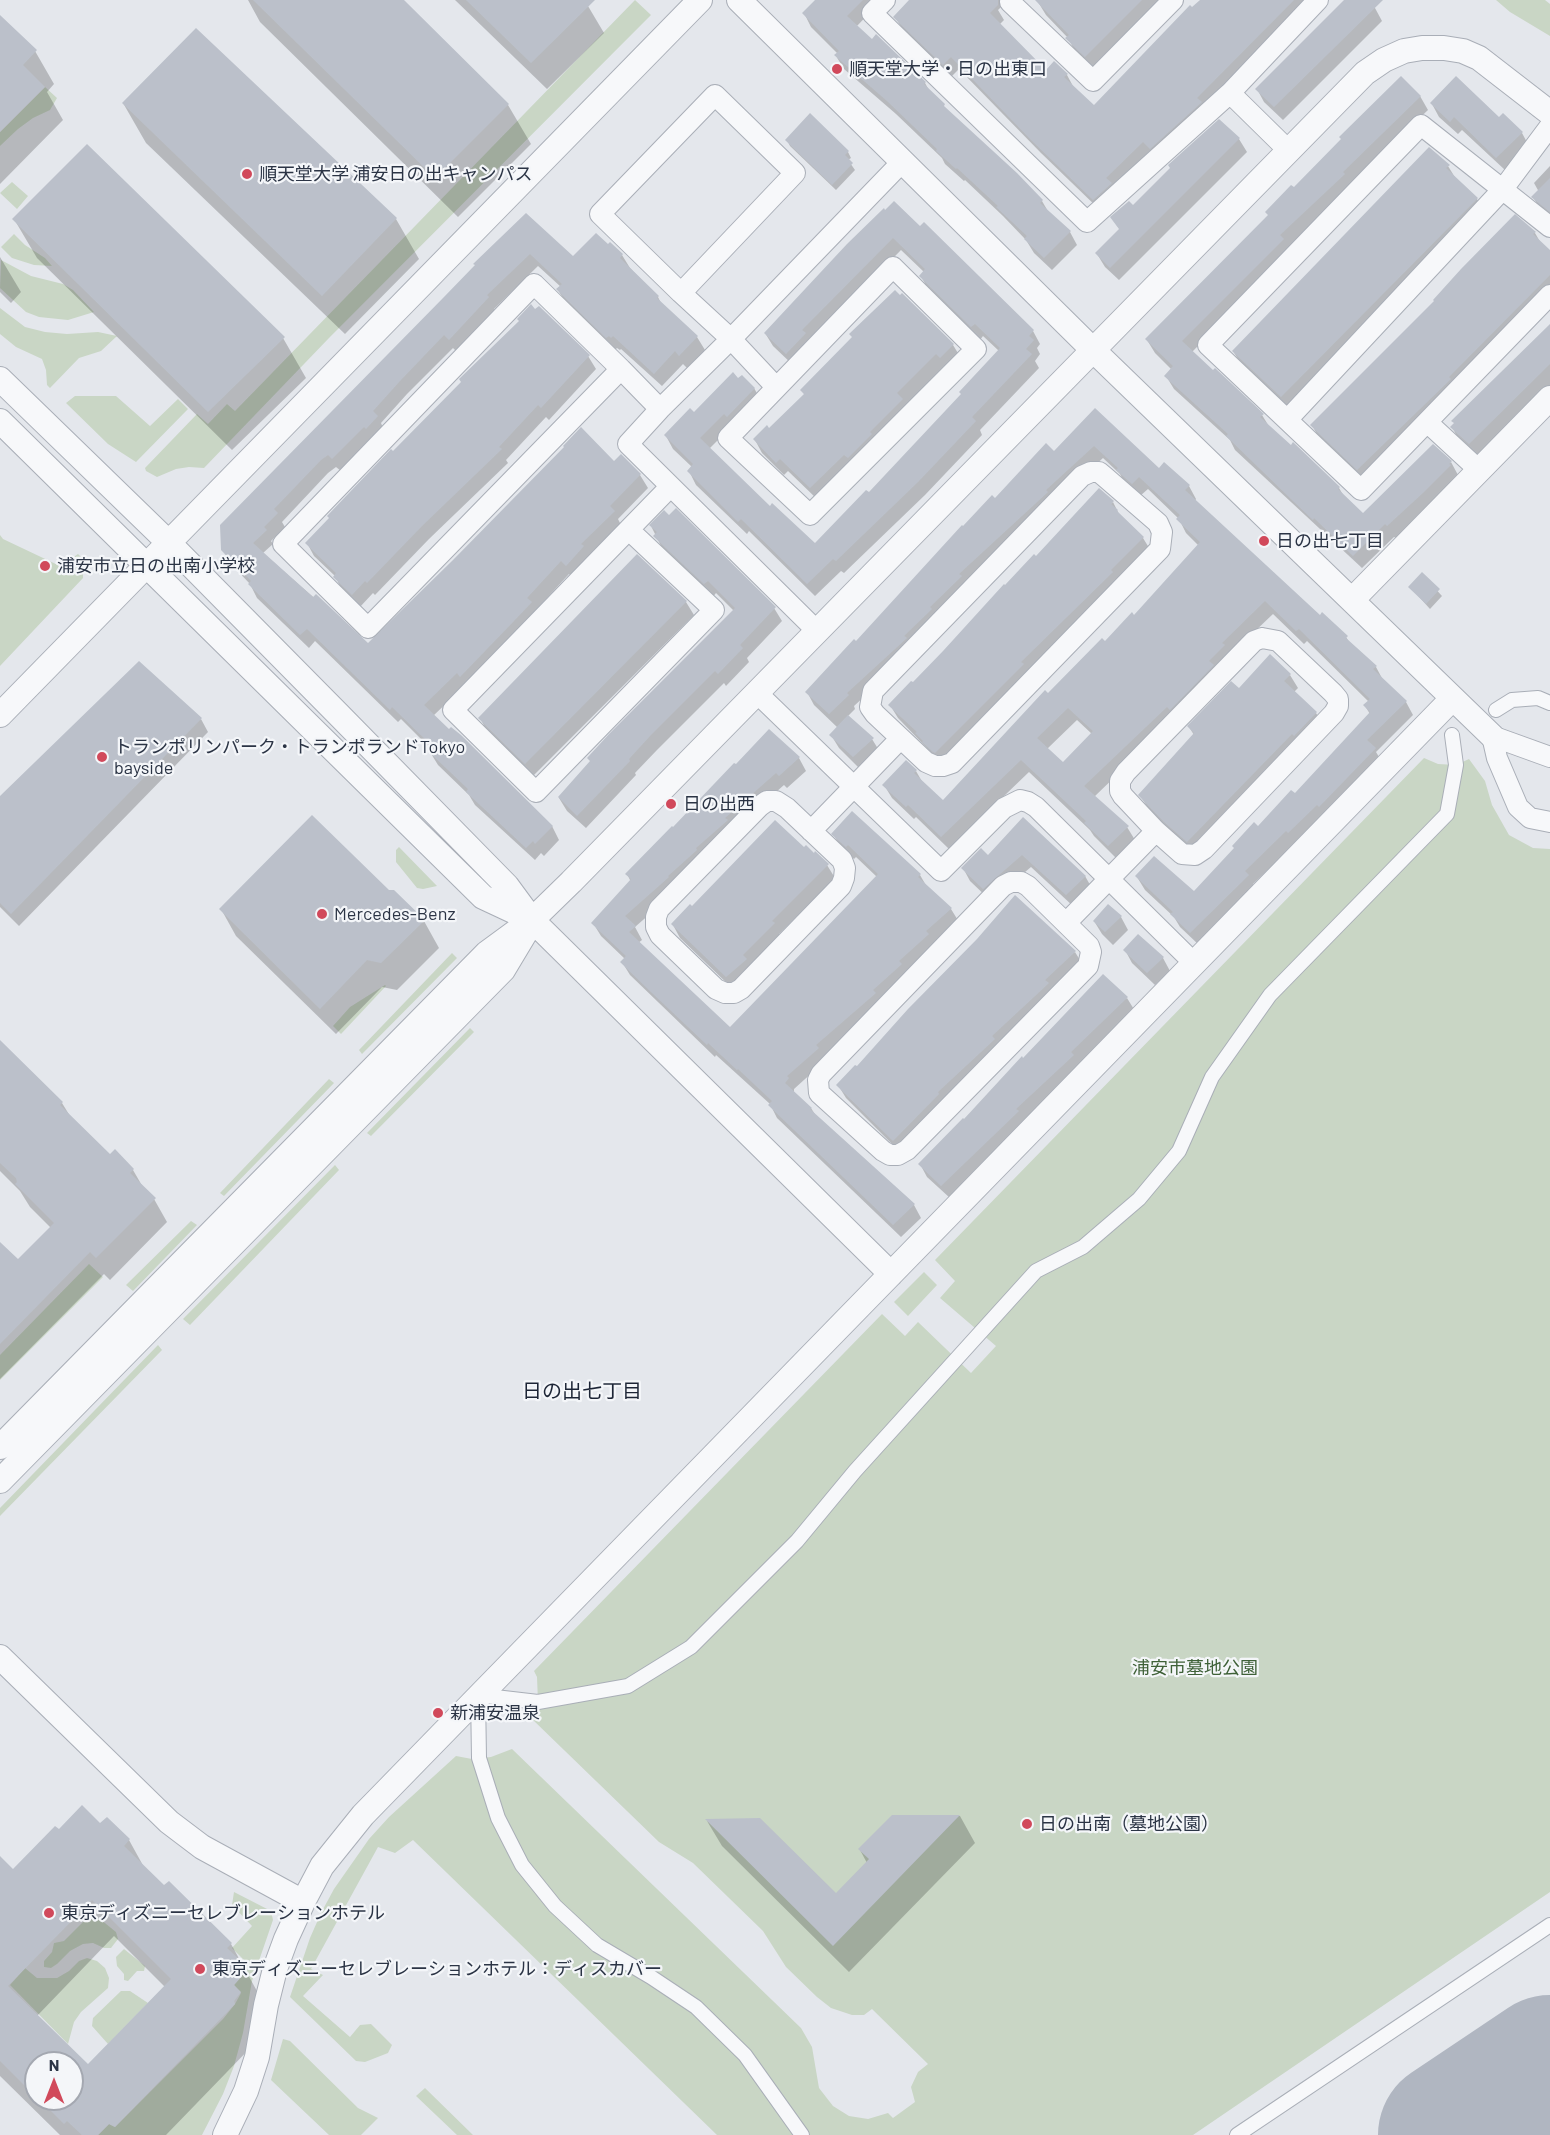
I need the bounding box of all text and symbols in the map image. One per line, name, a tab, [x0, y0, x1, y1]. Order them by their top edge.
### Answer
place label: 順天堂大学・日の出東口	[849, 58, 1047, 80]
marker: 順天堂大学・日の出東口	[830, 62, 844, 76]
place label: 順天堂大学 浦安日の出キャンパス	[259, 163, 533, 185]
marker: 順天堂大学 浦安日の出キャンパス	[240, 167, 254, 181]
place label: 日の出七丁目	[1276, 530, 1384, 552]
marker: 日の出七丁目	[1257, 534, 1271, 548]
place label: 浦安市立日の出南小学校	[57, 555, 255, 577]
marker: 浦安市立日の出南小学校	[38, 559, 52, 573]
place label: トランポリンパーク・トランポランドTokyo bayside	[114, 736, 465, 778]
marker: トランポリンパーク・トランポランドTokyo bayside	[95, 750, 109, 764]
place label: 日の出西	[683, 793, 755, 815]
marker: 日の出西	[664, 797, 678, 811]
place label: Mercedes-Benz	[334, 903, 455, 925]
marker: Mercedes-Benz	[315, 907, 329, 921]
district label: 日の出七丁目	[522, 1379, 642, 1403]
park label: 浦安市墓地公園	[1132, 1657, 1258, 1679]
place label: 新浦安温泉	[450, 1702, 540, 1724]
marker: 新浦安温泉	[431, 1706, 445, 1720]
place label: 日の出南（墓地公園）	[1039, 1813, 1219, 1835]
marker: 日の出南（墓地公園）	[1020, 1817, 1034, 1831]
place label: 東京ディズニーセレブレーションホテル	[61, 1902, 385, 1924]
marker: 東京ディズニーセレブレーションホテル	[42, 1906, 56, 1920]
place label: 東京ディズニーセレブレーションホテル：ディスカバー	[212, 1958, 662, 1980]
marker: 東京ディズニーセレブレーションホテル：ディスカバー	[193, 1962, 207, 1976]
north arrow	[24, 2051, 84, 2111]
text: N	[49, 2055, 59, 2074]

